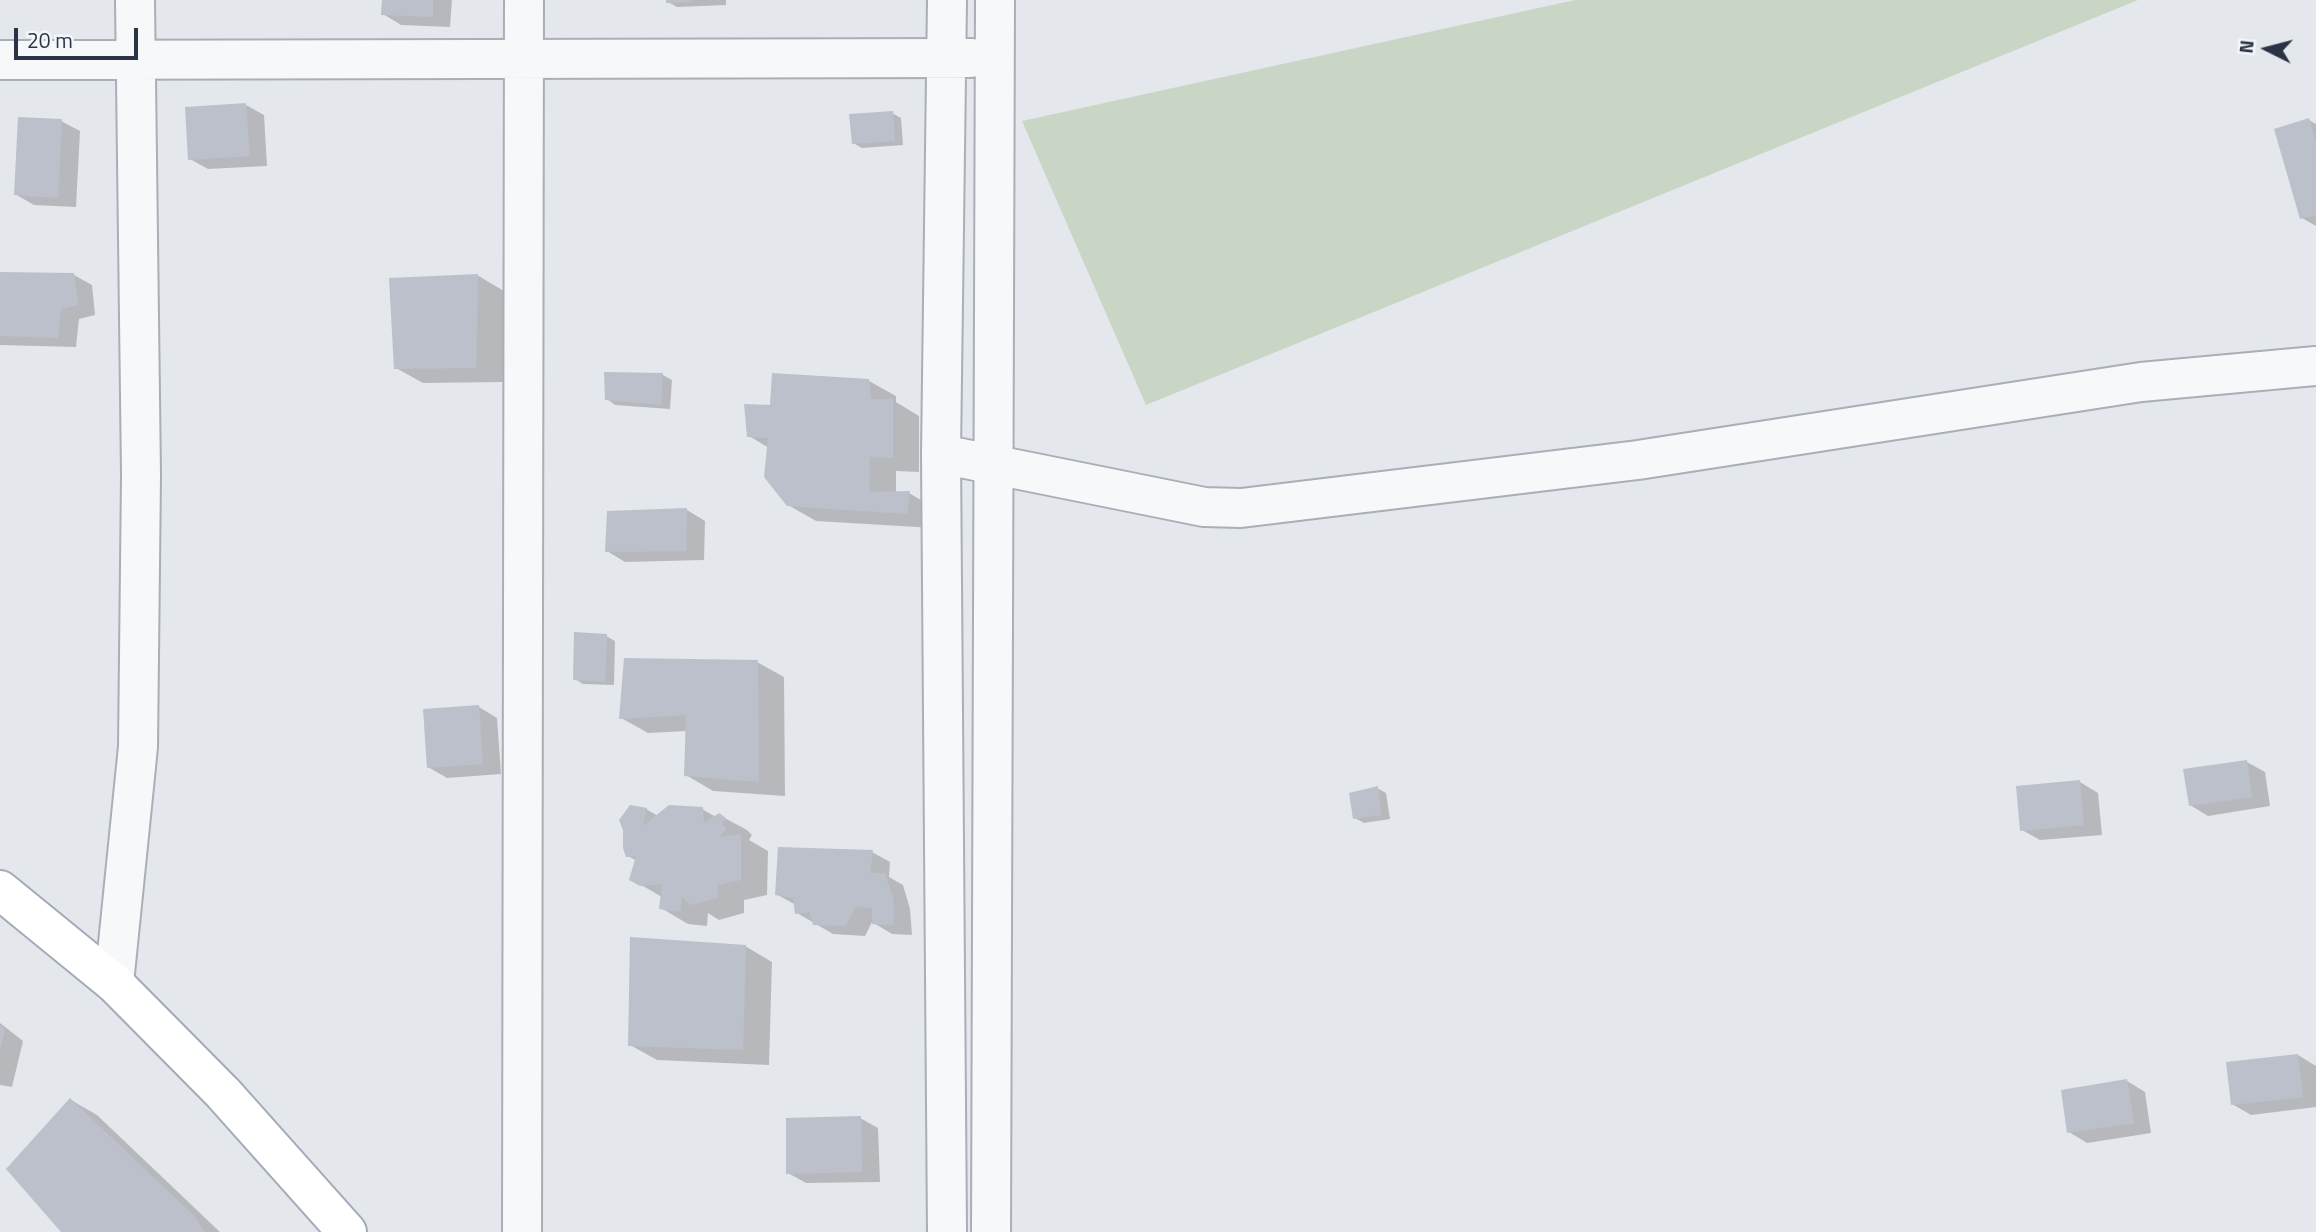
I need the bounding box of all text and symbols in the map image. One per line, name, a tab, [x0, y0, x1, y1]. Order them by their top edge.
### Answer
scale bar	[18, 14, 142, 58]
north arrow	[2232, 14, 2302, 84]
text: 20 m	[27, 24, 73, 56]
text: N	[2231, 39, 2261, 55]

